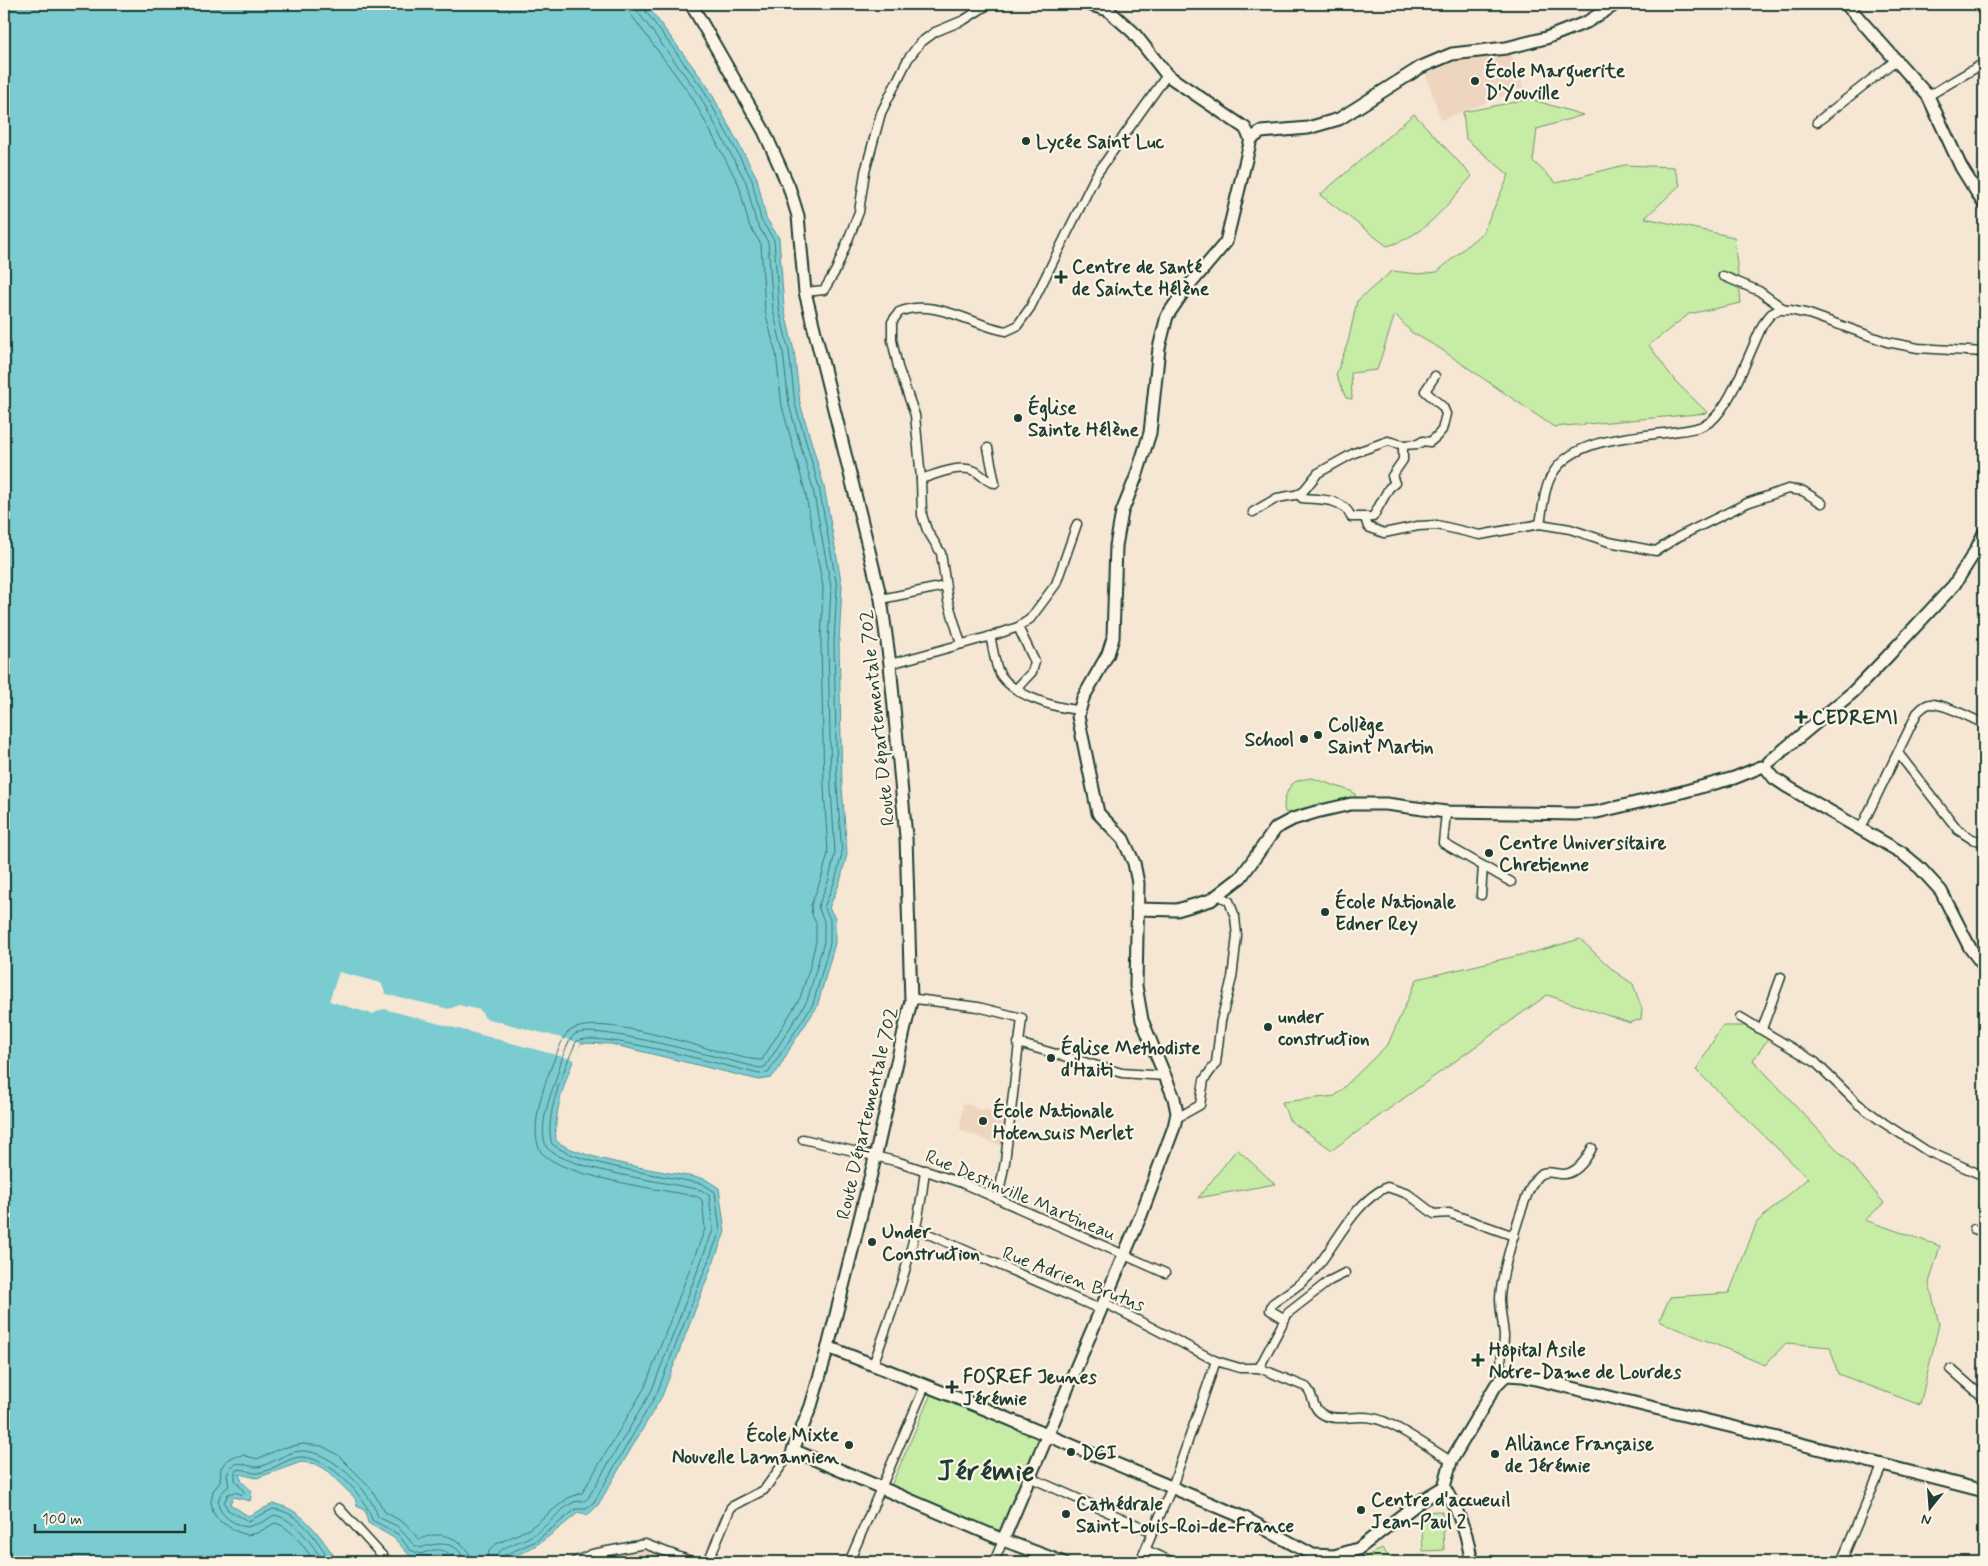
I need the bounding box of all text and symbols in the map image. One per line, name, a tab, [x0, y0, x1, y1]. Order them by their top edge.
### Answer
place label: École Marguerite D'Youville	[1485, 57, 1626, 106]
marker: École Marguerite D'Youville	[1469, 75, 1481, 87]
place label: Lycée Saint Luc	[1036, 130, 1165, 155]
marker: Lycée Saint Luc	[1020, 135, 1032, 147]
place label: Centre de santé de Sainte Hélène	[1072, 255, 1210, 302]
marker: Centre de santé de Sainte Hélène	[1054, 270, 1068, 284]
place label: Église Sainte Hélène	[1028, 394, 1139, 443]
marker: Église Sainte Hélène	[1012, 412, 1024, 424]
street label: Route Départementale 702	[854, 608, 901, 827]
place label: CEDREMI	[1812, 706, 1898, 731]
marker: CEDREMI	[1794, 710, 1808, 724]
place label: Collège Saint Martin	[1328, 713, 1434, 760]
place label: School	[1245, 728, 1294, 753]
marker: Collège Saint Martin	[1312, 729, 1324, 741]
marker: School	[1298, 733, 1310, 745]
place label: Centre Universitaire Chretienne	[1499, 831, 1667, 878]
marker: Centre Universitaire Chretienne	[1483, 847, 1495, 859]
place label: École Nationale Edner Rey	[1335, 888, 1456, 937]
marker: École Nationale Edner Rey	[1319, 906, 1331, 918]
street label: Route Départementale 702	[831, 1005, 904, 1222]
place label: under construction	[1278, 1005, 1370, 1052]
marker: under construction	[1262, 1021, 1274, 1033]
place label: Église Methodiste d'Haiti	[1061, 1034, 1201, 1083]
marker: Église Methodiste d'Haiti	[1045, 1052, 1057, 1064]
place label: École Nationale Hotensuis Merlet	[993, 1097, 1134, 1146]
marker: École Nationale Hotensuis Merlet	[977, 1115, 989, 1127]
street label: Rue Destinville Martineau	[921, 1144, 1120, 1247]
place label: Under Construction	[882, 1220, 980, 1267]
marker: Under Construction	[866, 1236, 878, 1248]
street label: Rue Adrien Brutus	[999, 1241, 1149, 1318]
place label: Hôpital Asile Notre-Dame de Lourdes	[1489, 1338, 1682, 1385]
marker: Hôpital Asile Notre-Dame de Lourdes	[1471, 1353, 1485, 1367]
place label: FOSREF Jeunes Jérémie	[963, 1365, 1097, 1412]
marker: FOSREF Jeunes Jérémie	[945, 1380, 959, 1394]
place label: École Mixte Nouvelle Lamannien	[672, 1421, 840, 1470]
place label: Alliance Française de Jérémie	[1505, 1432, 1654, 1479]
marker: École Mixte Nouvelle Lamannien	[843, 1439, 855, 1451]
place label: DGI	[1081, 1441, 1117, 1466]
marker: DGI	[1065, 1446, 1077, 1458]
marker: Alliance Française de Jérémie	[1489, 1448, 1501, 1460]
district label: Jérémie	[937, 1453, 1035, 1491]
north arrow	[1906, 1484, 1956, 1534]
place label: Centre d'accueuil Jean-Paul 2	[1371, 1488, 1511, 1535]
place label: Cathédrale Saint-Louis-Roi-de-France	[1076, 1492, 1294, 1539]
scale bar	[35, 1501, 185, 1533]
marker: Centre d'accueuil Jean-Paul 2	[1355, 1504, 1367, 1516]
marker: Cathédrale Saint-Louis-Roi-de-France	[1060, 1508, 1072, 1520]
text: 100 m	[42, 1510, 82, 1530]
text: N	[1919, 1510, 1934, 1529]

